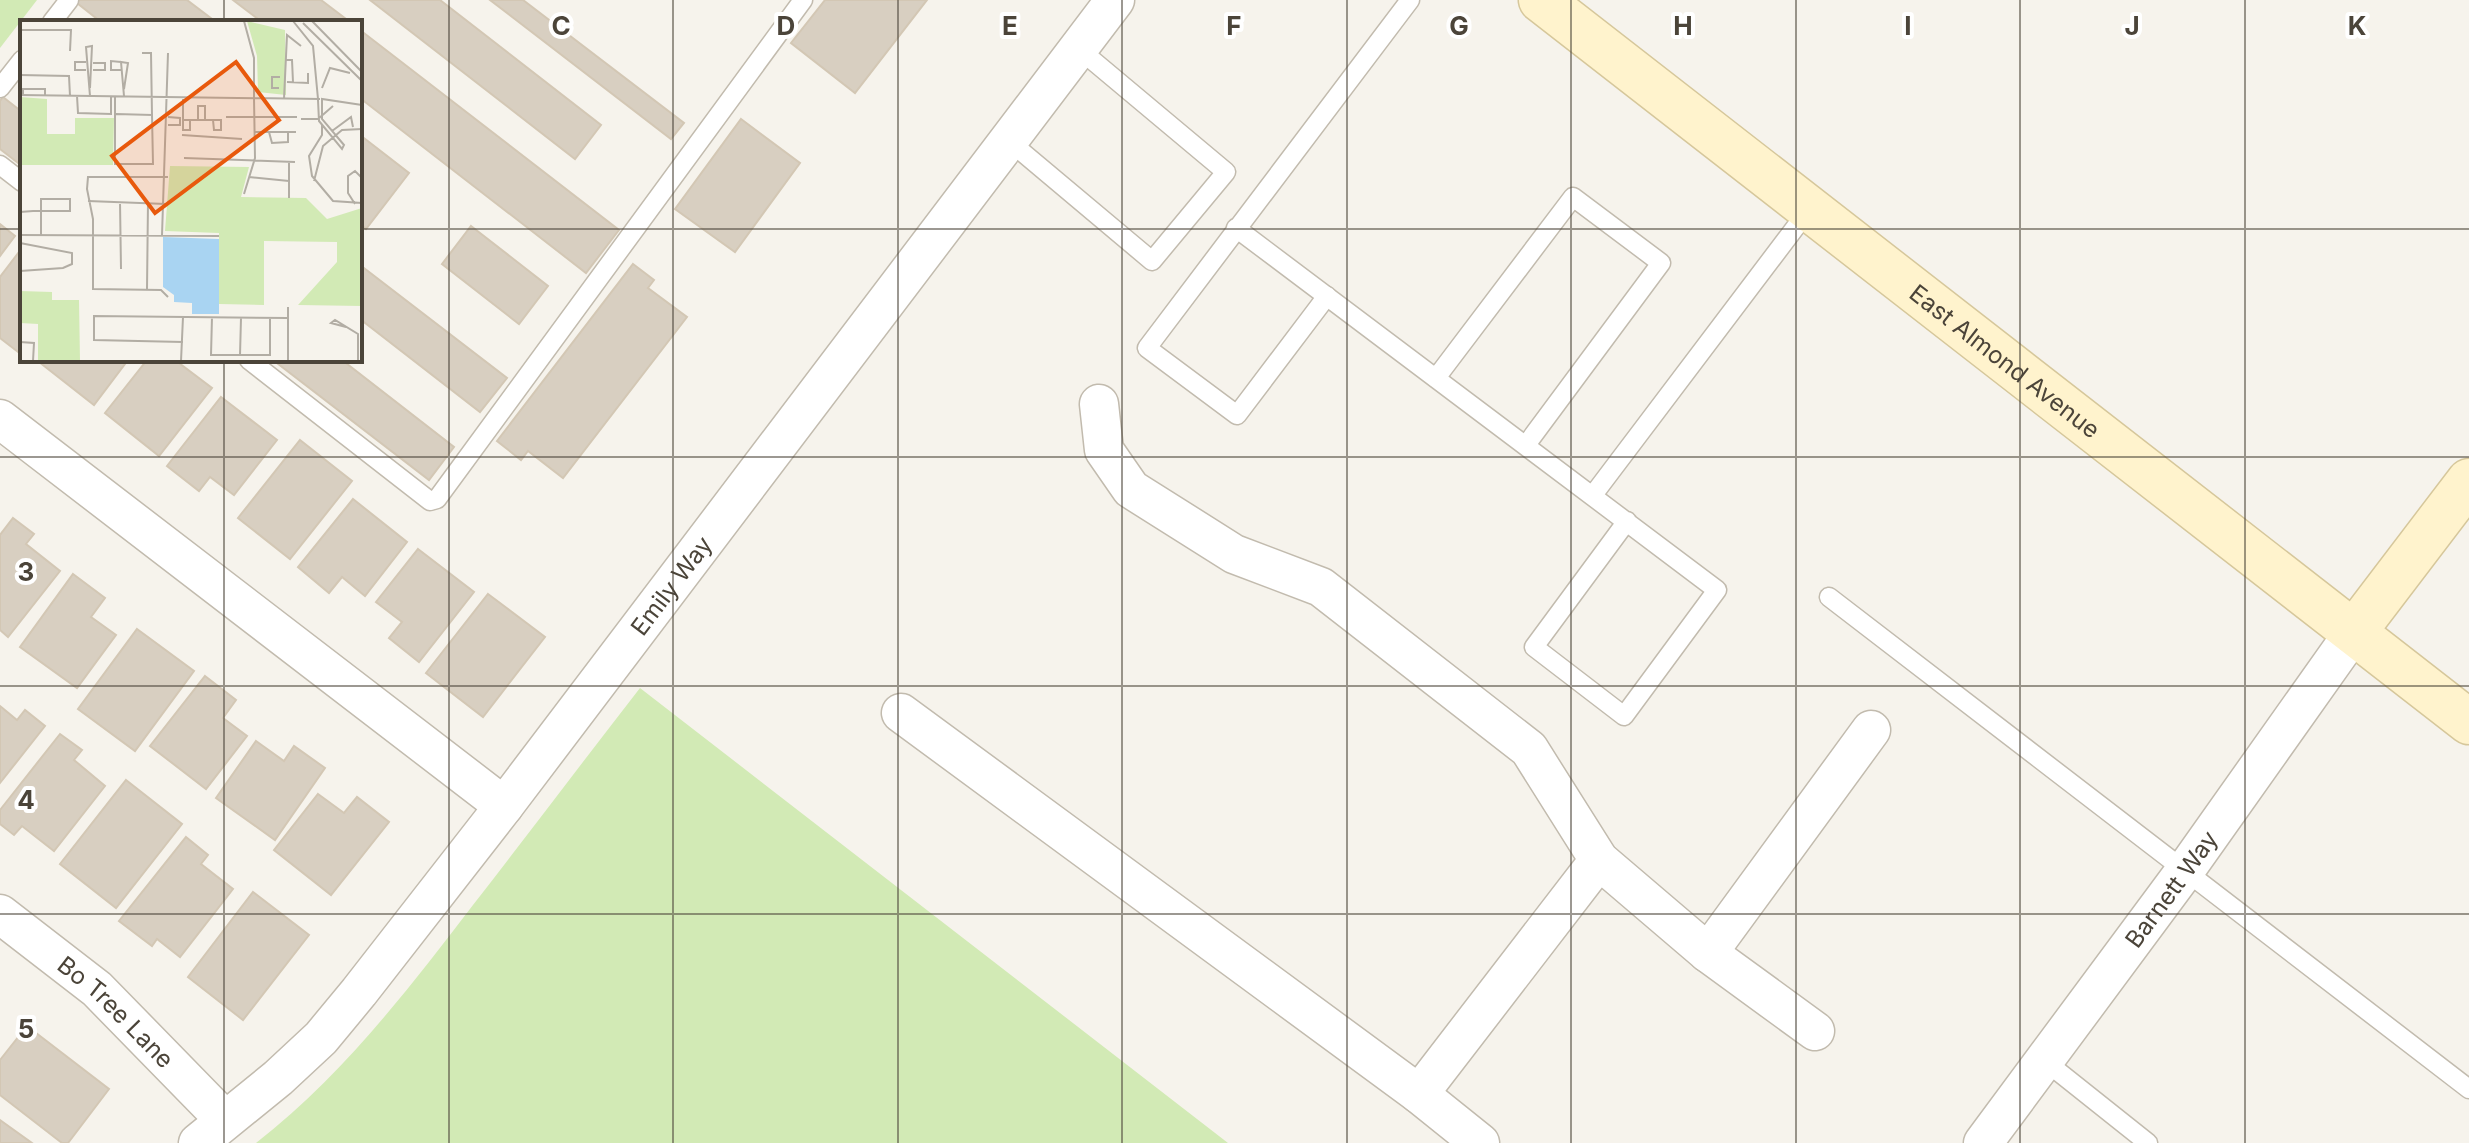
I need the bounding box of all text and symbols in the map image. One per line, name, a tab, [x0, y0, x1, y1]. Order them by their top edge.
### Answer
text: C	[551, 10, 571, 41]
text: D	[777, 10, 795, 41]
text: E	[1002, 10, 1018, 41]
text: F	[1226, 10, 1242, 41]
text: G	[1449, 10, 1469, 41]
text: H	[1673, 10, 1693, 41]
text: I	[1904, 10, 1912, 41]
text: J	[2124, 10, 2140, 41]
text: K	[2348, 10, 2367, 41]
inset map	[20, 20, 362, 362]
street label: East Almond Avenue	[1904, 278, 2106, 444]
street label: Emily Way	[624, 530, 718, 641]
text: 3	[18, 556, 34, 587]
text: 4	[17, 784, 35, 815]
street label: Barnett Way	[2119, 825, 2223, 953]
street label: Bo Tree Lane	[52, 950, 180, 1074]
text: 5	[18, 1013, 34, 1044]

